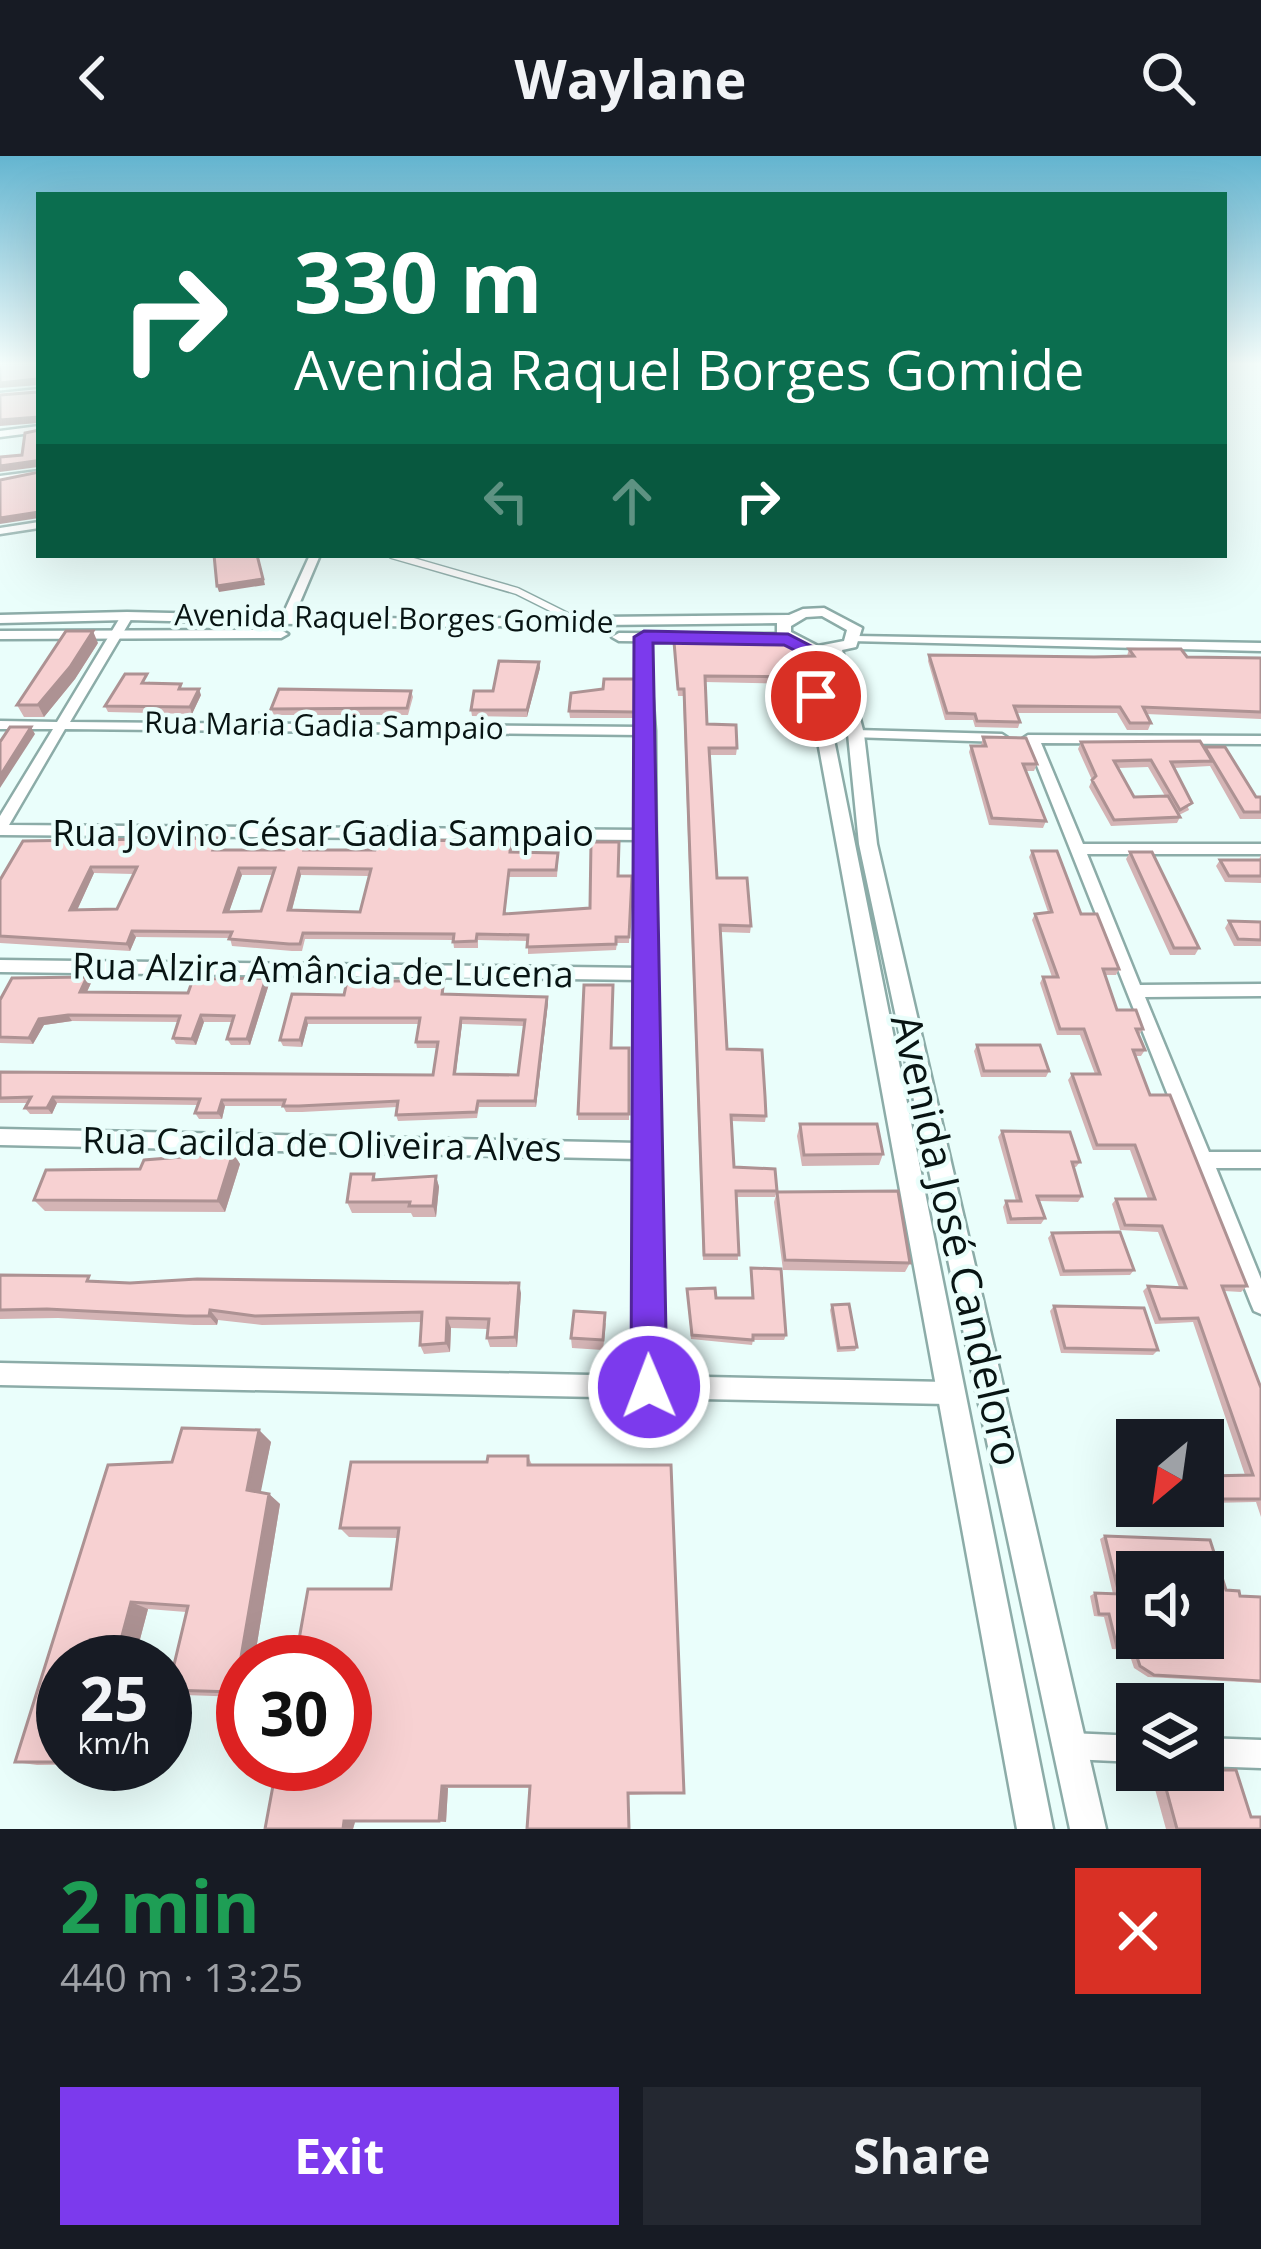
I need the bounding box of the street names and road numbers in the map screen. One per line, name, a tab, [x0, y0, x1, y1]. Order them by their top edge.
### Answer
street label: Avenida Raquel Borges Gomide	[174, 593, 614, 642]
street label: Rua Maria Gadia Sampaio	[144, 701, 504, 748]
street label: Rua Jovino César Gadia Sampaio	[52, 808, 594, 857]
street label: Rua Alzira Amância de Lucena	[72, 941, 574, 998]
street label: Avenida José Candeloro	[879, 1008, 1038, 1471]
street label: Rua Cacilda de Oliveira Alves	[82, 1115, 562, 1172]

